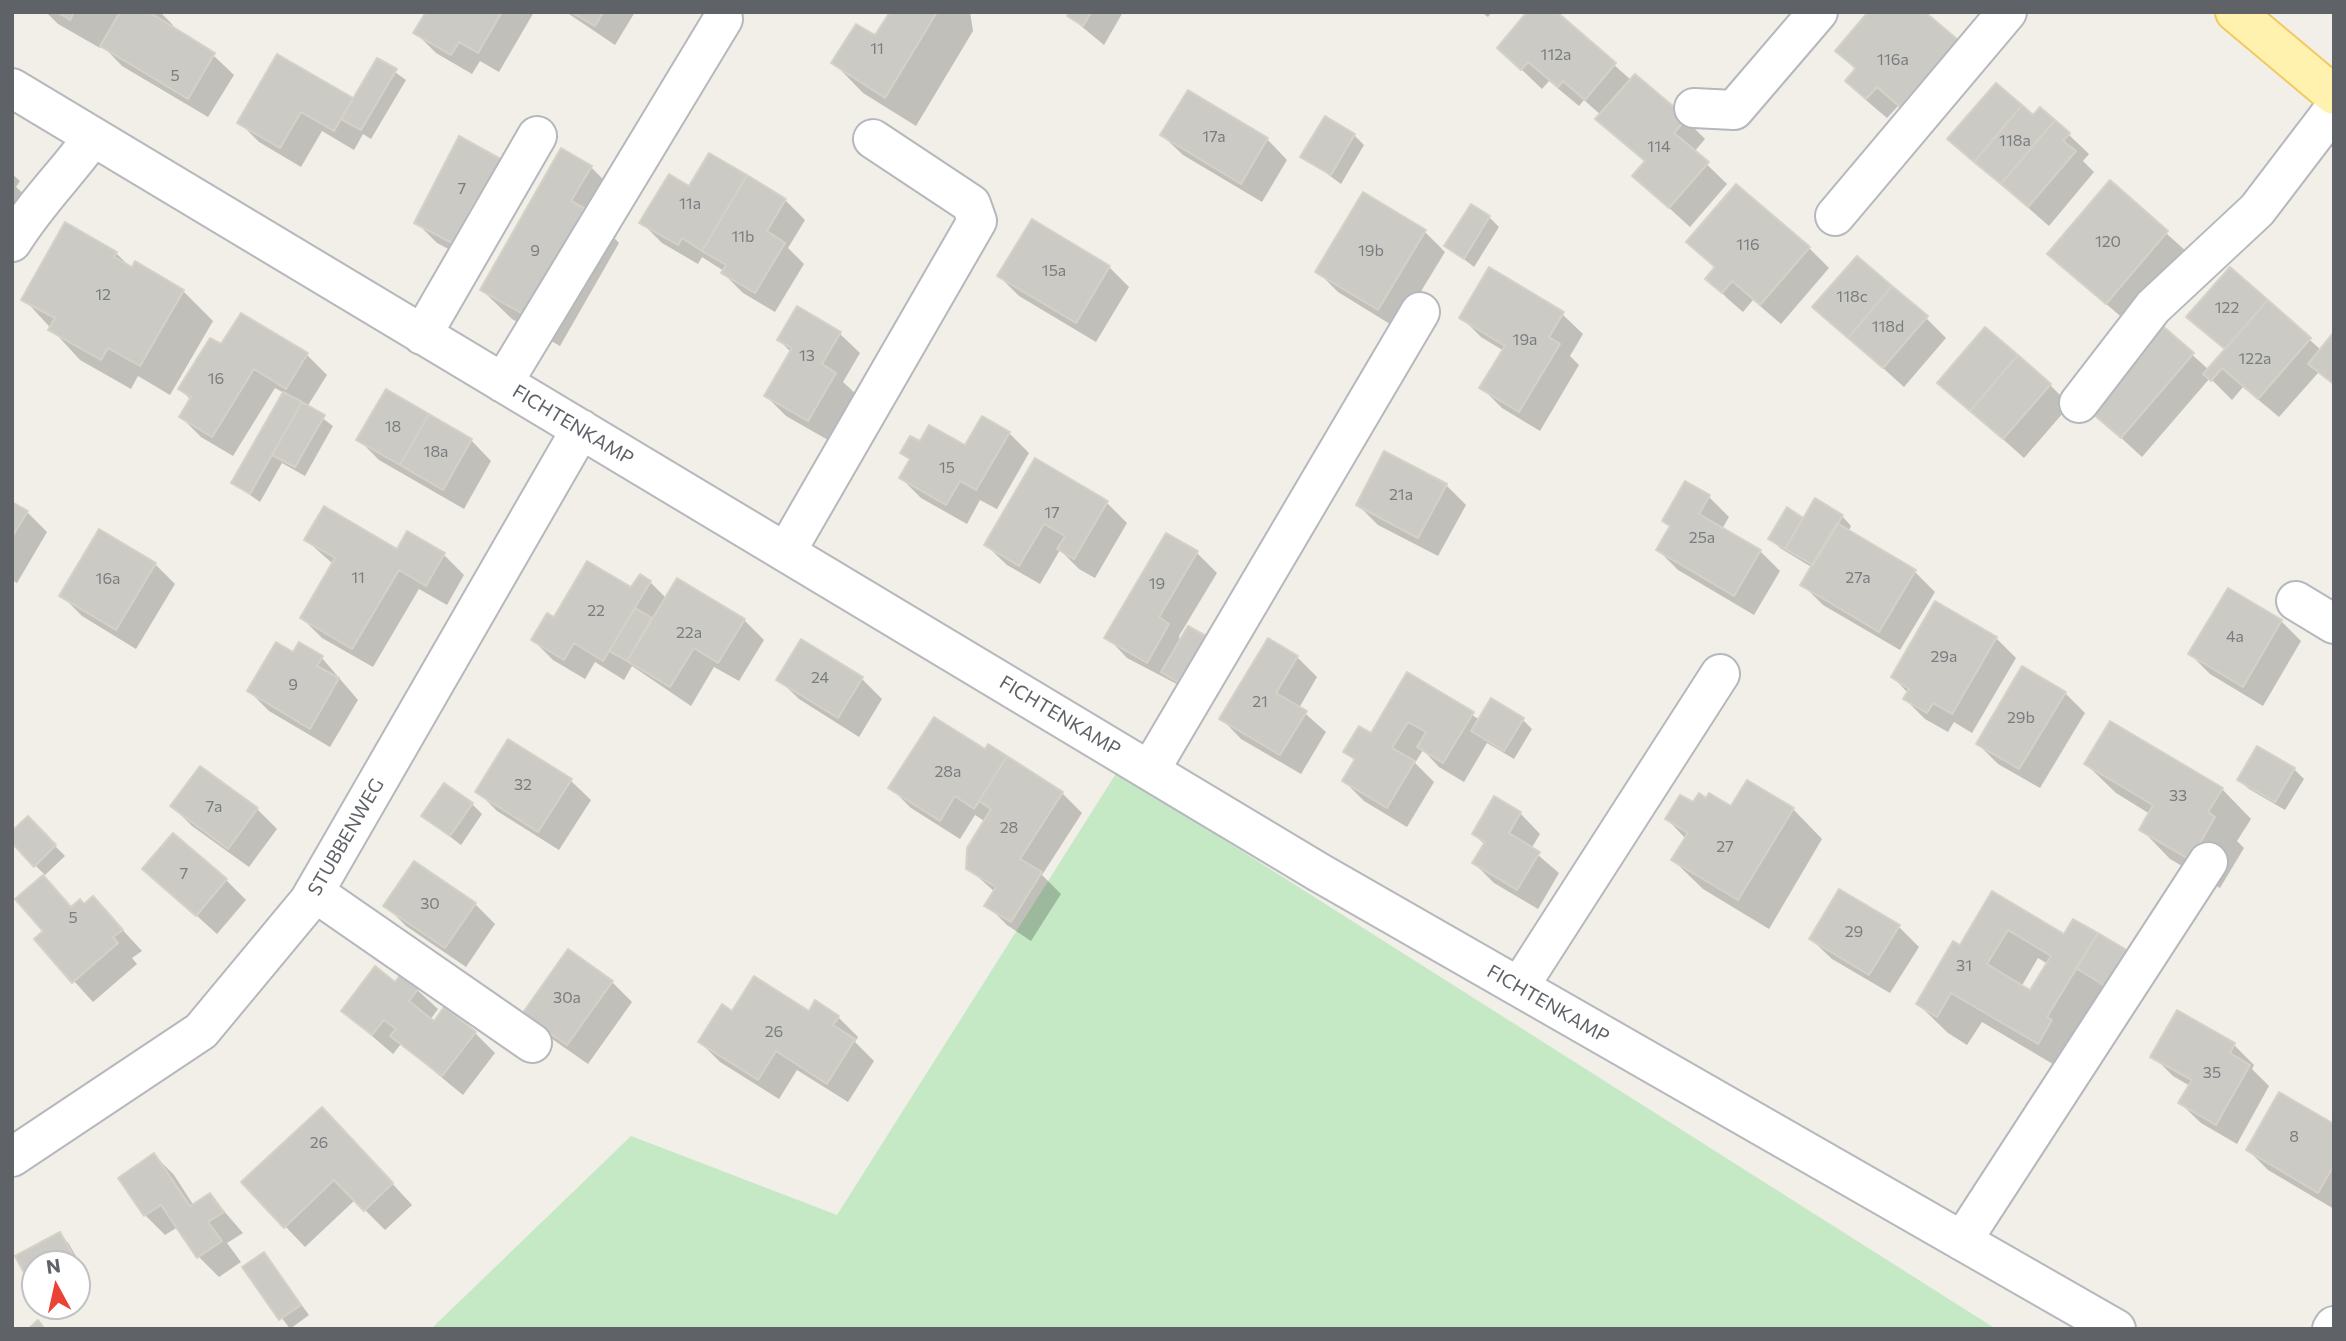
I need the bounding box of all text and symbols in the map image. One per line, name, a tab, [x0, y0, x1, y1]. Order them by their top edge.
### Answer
house number: 11	[870, 39, 884, 59]
house number: 112a	[1541, 45, 1571, 65]
house number: 116a	[1877, 50, 1909, 70]
house number: 5	[170, 66, 180, 86]
house number: 17a	[1202, 127, 1226, 147]
house number: 118a	[1999, 131, 2031, 151]
house number: 114	[1647, 137, 1671, 157]
house number: 7	[458, 179, 466, 199]
house number: 11a	[679, 194, 701, 214]
house number: 11b	[731, 227, 755, 247]
house number: 120	[2095, 232, 2121, 252]
house number: 116	[1736, 235, 1760, 255]
house number: 9	[530, 241, 540, 261]
house number: 19b	[1358, 241, 1384, 261]
house number: 15a	[1042, 261, 1066, 281]
house number: 12	[95, 285, 111, 305]
house number: 118c	[1836, 287, 1868, 307]
house number: 122	[2215, 298, 2239, 318]
house number: 118d	[1872, 317, 1904, 337]
house number: 19a	[1513, 330, 1537, 350]
house number: 13	[799, 346, 815, 366]
house number: 122a	[2239, 349, 2271, 369]
house number: 16	[208, 369, 224, 389]
street label: FICHTENKAMP	[508, 380, 638, 470]
house number: 18	[385, 417, 401, 437]
house number: 18a	[424, 442, 448, 462]
house number: 15	[939, 458, 955, 478]
house number: 21a	[1389, 485, 1413, 505]
house number: 17	[1044, 503, 1060, 523]
house number: 25a	[1689, 528, 1715, 548]
house number: 11	[351, 568, 365, 588]
house number: 27a	[1845, 568, 1871, 588]
house number: 16a	[96, 569, 120, 589]
house number: 19	[1149, 574, 1165, 594]
house number: 22	[587, 601, 605, 621]
house number: 22a	[676, 623, 702, 643]
house number: 4a	[2226, 627, 2244, 647]
house number: 29a	[1931, 647, 1957, 667]
house number: 24	[811, 668, 829, 688]
street label: FICHTENKAMP	[995, 671, 1125, 761]
house number: 9	[288, 675, 298, 695]
house number: 21	[1252, 692, 1268, 712]
house number: 29b	[2007, 708, 2035, 728]
house number: 28a	[935, 762, 961, 782]
street label: STUBBENWEG	[303, 774, 389, 900]
house number: 32	[514, 775, 532, 795]
house number: 33	[2169, 786, 2187, 806]
house number: 7a	[206, 797, 222, 817]
house number: 28	[1000, 818, 1018, 838]
house number: 27	[1716, 837, 1734, 857]
house number: 7	[180, 864, 188, 884]
house number: 30	[420, 894, 440, 914]
house number: 5	[68, 908, 78, 928]
house number: 29	[1845, 922, 1863, 942]
house number: 31	[1956, 956, 1972, 976]
street label: FICHTENKAMP	[1483, 960, 1613, 1048]
house number: 30a	[553, 988, 581, 1008]
house number: 26	[765, 1022, 783, 1042]
house number: 35	[2203, 1063, 2221, 1083]
house number: 8	[2289, 1127, 2299, 1147]
house number: 26	[310, 1133, 328, 1153]
north arrow	[21, 1250, 91, 1320]
text: N	[45, 1253, 62, 1278]

